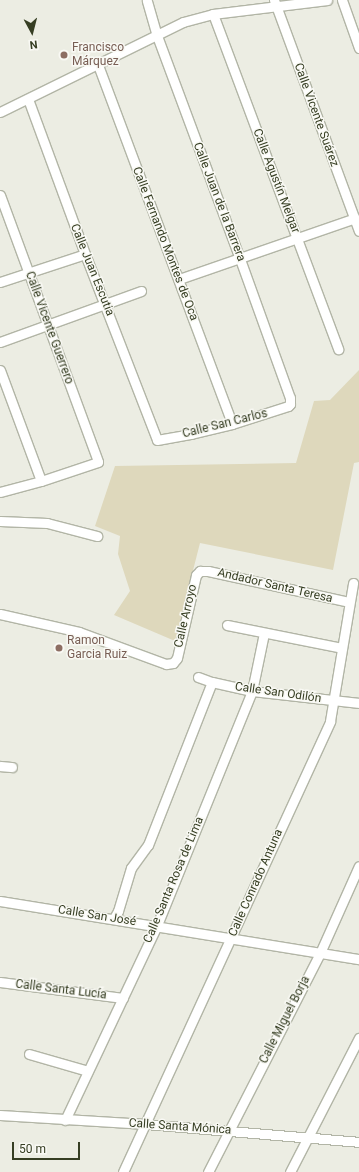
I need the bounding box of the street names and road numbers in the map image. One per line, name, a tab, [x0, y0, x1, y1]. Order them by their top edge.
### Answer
street label: Calle Vicente Suárez	[291, 61, 341, 169]
street label: Calle Agustín Melgar	[249, 127, 303, 235]
street label: Calle Juan de la Barrera	[190, 141, 248, 263]
street label: Calle Fernando Montes de Oca	[129, 165, 201, 323]
street label: Calle Juan Escutia	[67, 222, 117, 318]
street label: Calle Vicente Guerrero	[22, 270, 76, 386]
street label: Calle San Carlos	[181, 406, 269, 442]
street label: Andador Santa Teresa	[216, 566, 334, 606]
street label: Calle Arroyo	[172, 583, 200, 649]
street label: Calle San Odilón	[234, 680, 322, 706]
street label: Calle Santa Rosa de Lima	[141, 815, 207, 945]
street label: Calle Conrado Antuna	[226, 827, 286, 939]
street label: Calle San José	[57, 903, 137, 929]
street label: Calle Miguel Borja	[257, 974, 313, 1066]
street label: Calle Santa Lucía	[15, 977, 107, 1003]
street label: Calle Santa Mónica	[128, 1116, 232, 1138]

